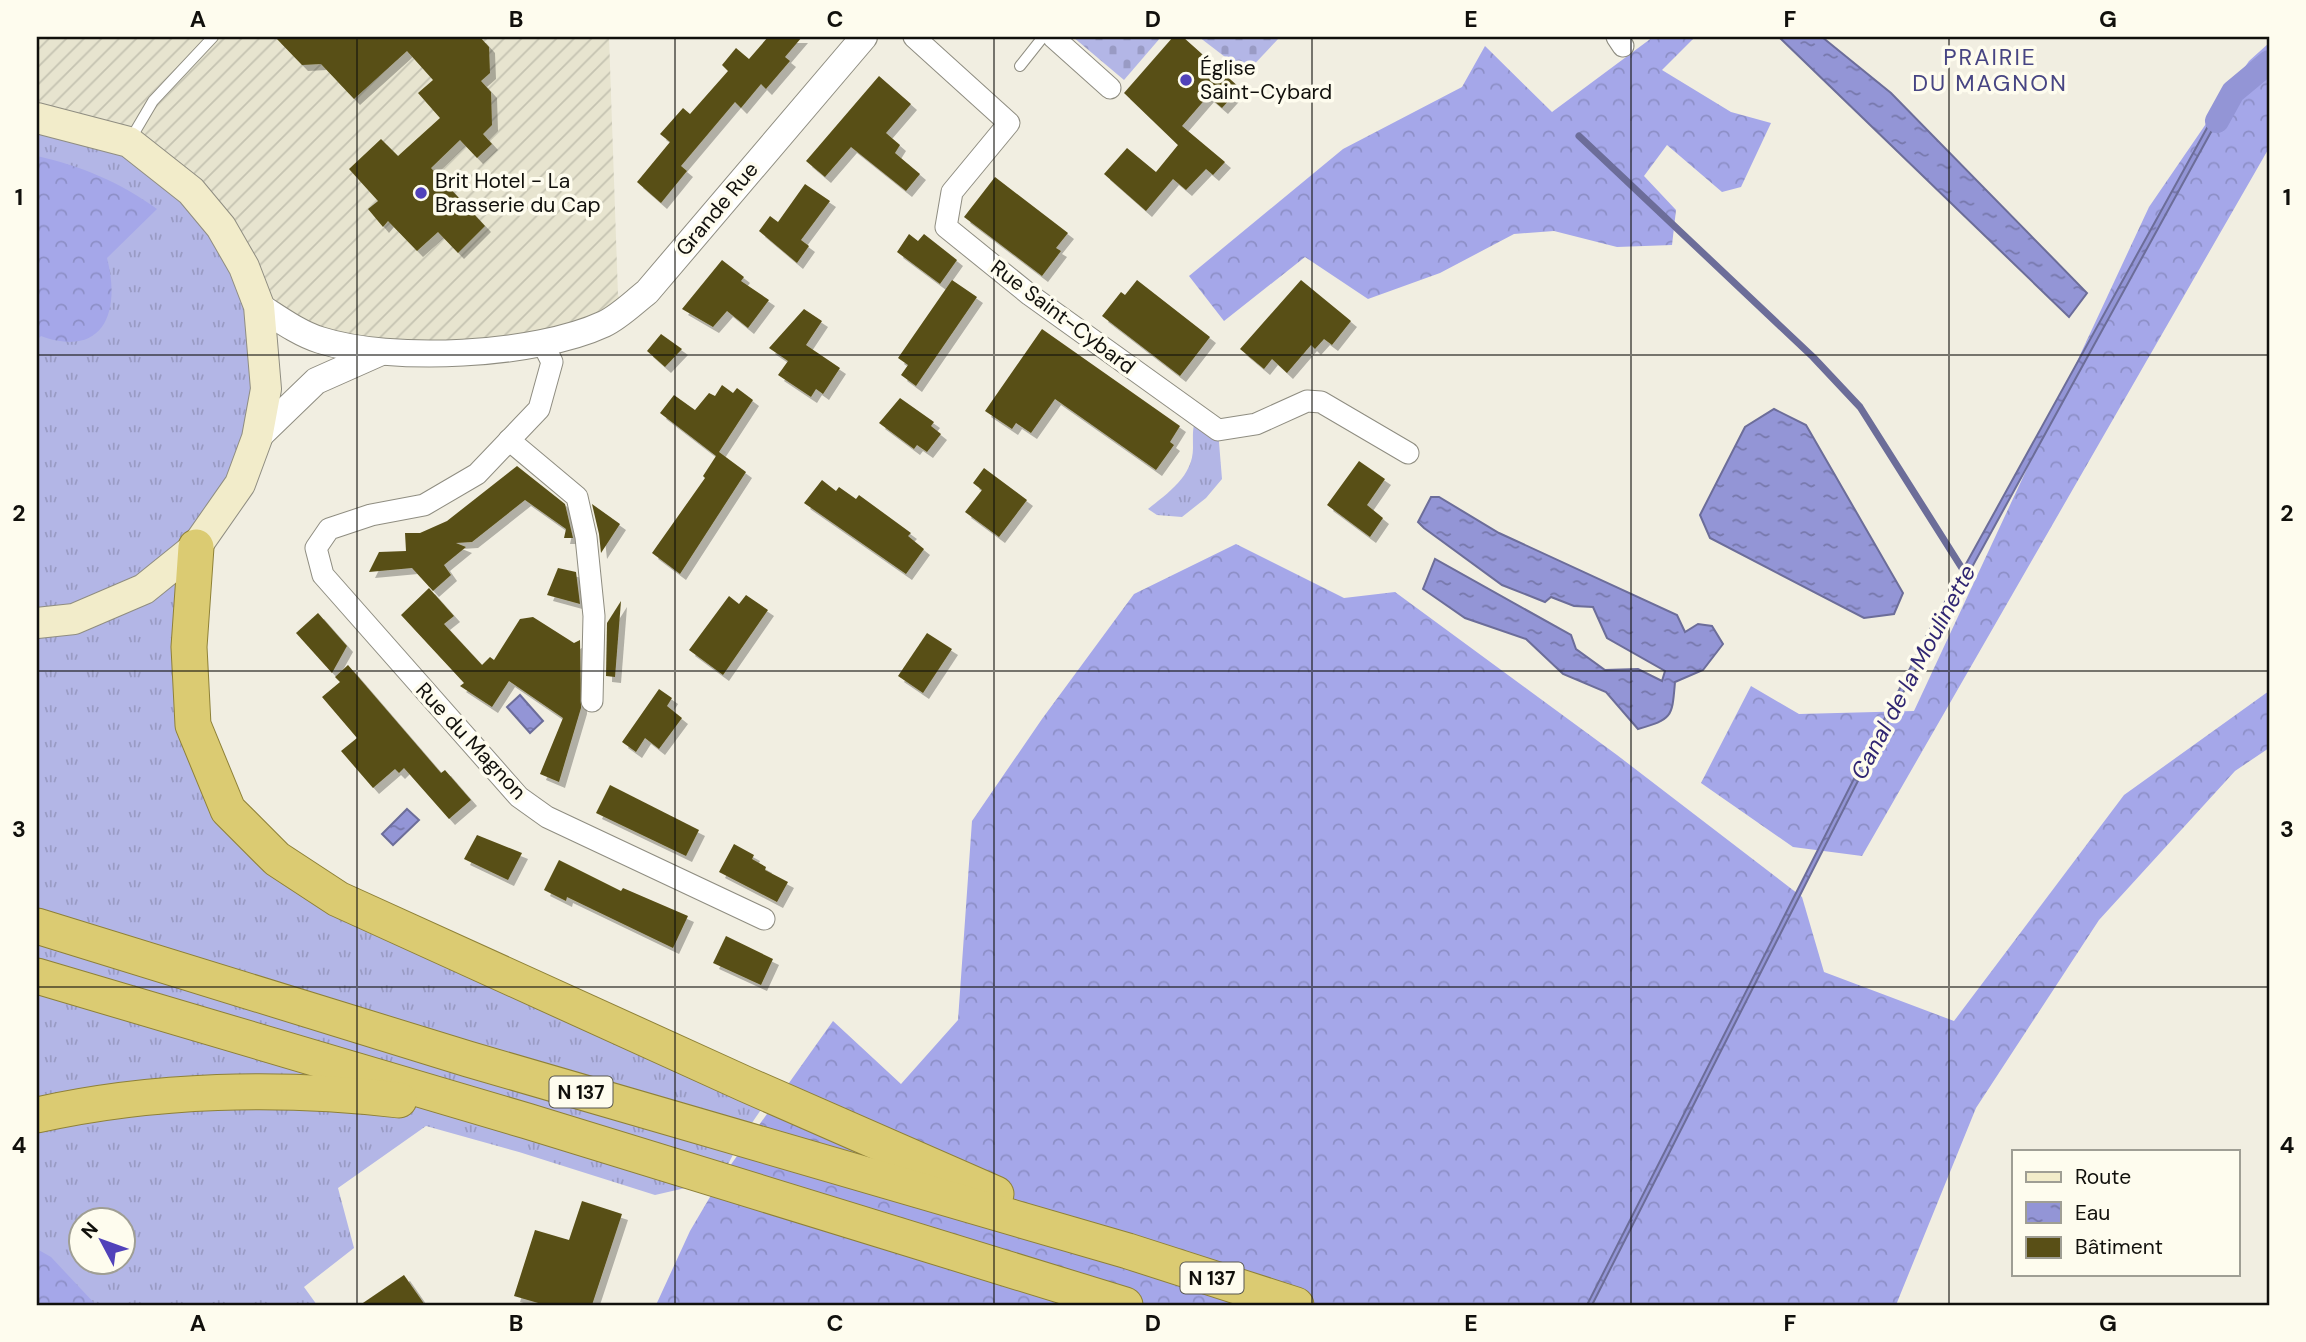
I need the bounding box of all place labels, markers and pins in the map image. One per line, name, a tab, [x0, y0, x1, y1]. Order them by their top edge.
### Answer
place label: Église Saint-Cybard	[1200, 54, 1332, 106]
marker: Église Saint-Cybard	[1178, 72, 1194, 88]
place label: Brit Hotel - La Brasserie du Cap	[435, 167, 601, 219]
marker: Brit Hotel - La Brasserie du Cap	[413, 185, 429, 201]

